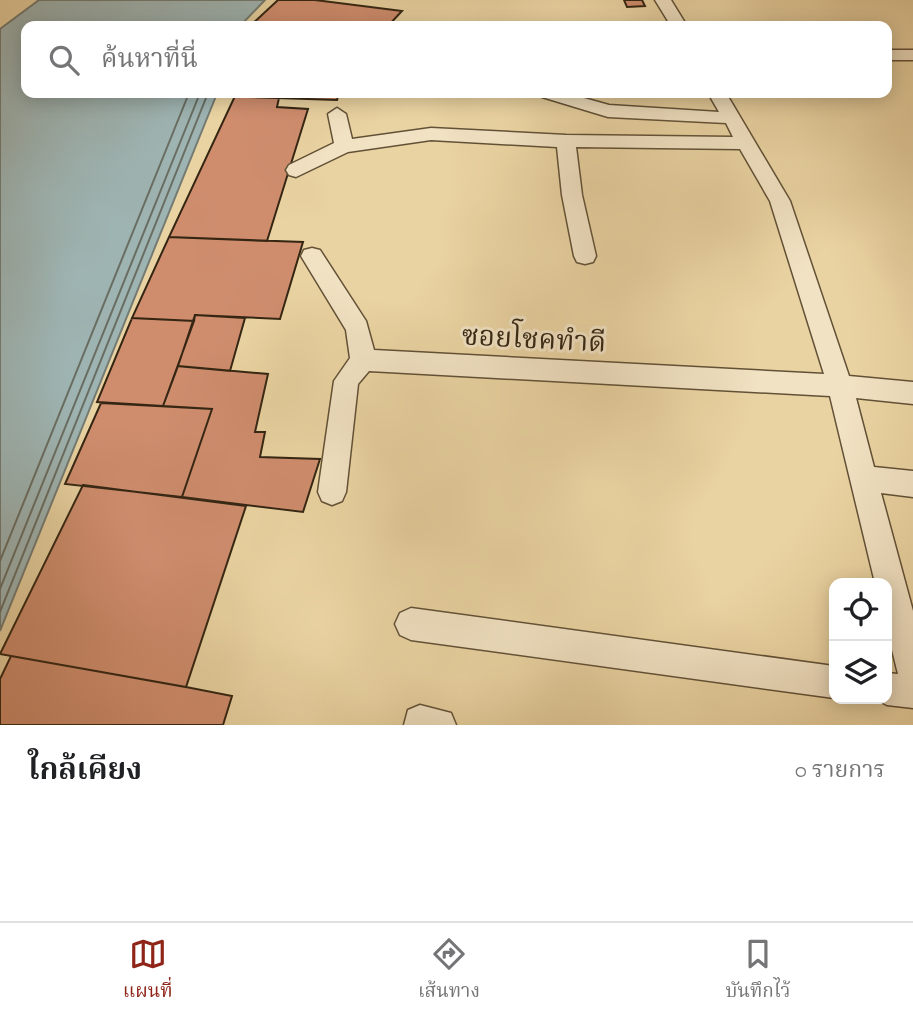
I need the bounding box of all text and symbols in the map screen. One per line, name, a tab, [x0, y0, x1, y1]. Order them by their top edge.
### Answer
search box	[21, 21, 892, 98]
icon: search	[45, 41, 83, 79]
text: ค้นหาที่นี่	[101, 42, 198, 79]
street label: ซอยโชคทำดี	[461, 315, 607, 365]
map controls	[829, 578, 892, 704]
button: locate	[829, 578, 892, 641]
button: layers	[829, 641, 892, 704]
text: ใกล้เคียง	[28, 750, 142, 793]
text: 0 รายการ	[795, 755, 885, 788]
tab: แผนที่	[123, 935, 173, 1007]
tab: เส้นทาง	[418, 935, 480, 1007]
tab: บันทึกไว้	[726, 935, 790, 1007]

